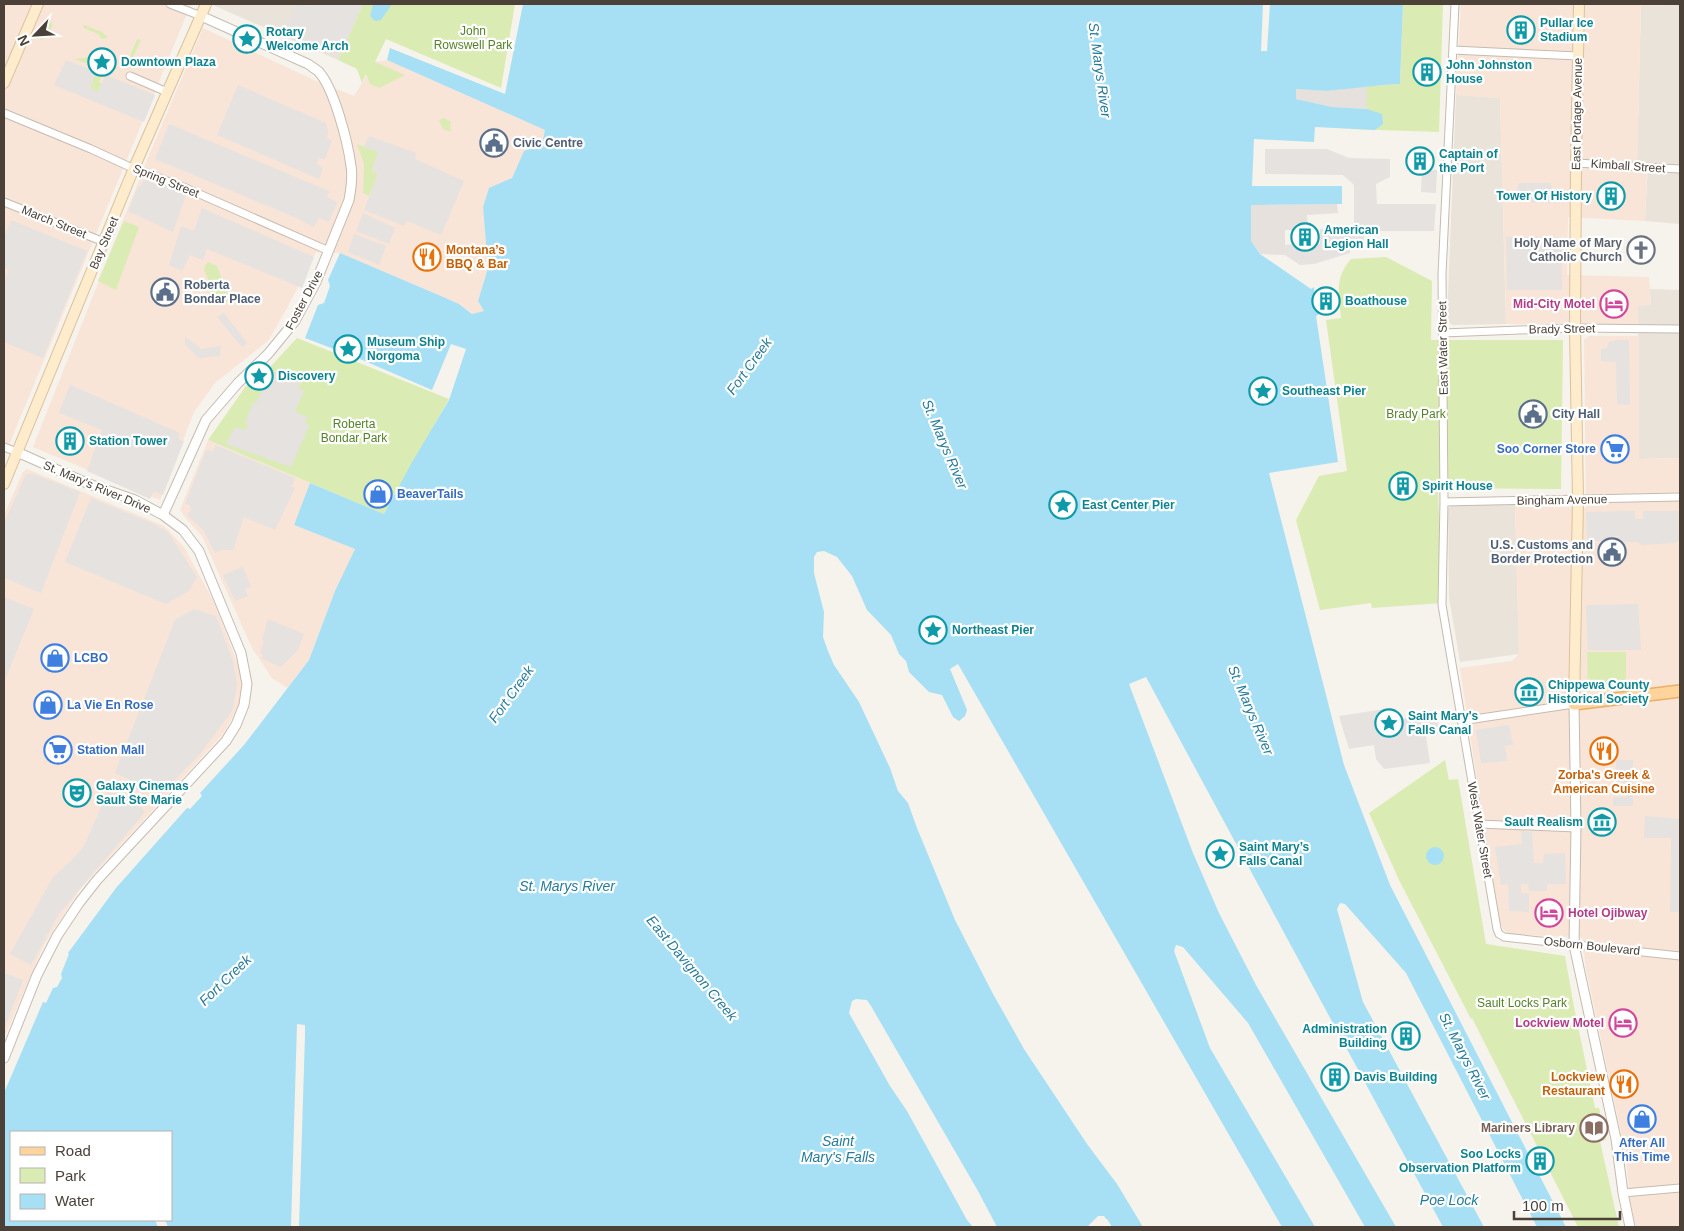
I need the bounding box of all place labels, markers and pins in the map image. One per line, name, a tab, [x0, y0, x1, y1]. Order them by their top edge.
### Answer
building icon: Pullar Ice Stadium	[1506, 15, 1536, 45]
place label: Pullar Ice Stadium	[1540, 16, 1594, 44]
place icon: Rotary Welcome Arch	[232, 24, 262, 54]
place label: Rotary Welcome Arch	[266, 25, 349, 53]
place icon: Downtown Plaza	[87, 47, 117, 77]
place label: Downtown Plaza	[121, 55, 216, 69]
building icon: John Johnston House	[1412, 57, 1442, 87]
place label: John Johnston House	[1446, 58, 1532, 86]
public building icon: Civic Centre	[479, 128, 509, 158]
place label: Civic Centre	[513, 136, 583, 150]
building icon: Captain of the Port	[1405, 146, 1435, 176]
place label: Captain of the Port	[1439, 147, 1499, 175]
building icon: Tower Of History	[1596, 181, 1626, 211]
place label: Tower Of History	[1496, 189, 1592, 203]
building icon: American Legion Hall	[1290, 222, 1320, 252]
place label: American Legion Hall	[1324, 223, 1389, 251]
church icon: Holy Name of Mary Catholic Church	[1626, 235, 1656, 265]
place label: Holy Name of Mary Catholic Church	[1514, 236, 1622, 264]
restaurant icon: Montana’s BBQ & Bar	[412, 242, 442, 272]
place label: Montana’s BBQ & Bar	[446, 243, 508, 271]
public building icon: Roberta Bondar Place	[150, 277, 180, 307]
place label: Roberta Bondar Place	[184, 278, 261, 306]
building icon: Boathouse	[1311, 286, 1341, 316]
hotel icon: Mid-City Motel	[1599, 289, 1629, 319]
place label: Boathouse	[1345, 294, 1407, 308]
place label: Mid-City Motel	[1513, 297, 1595, 311]
place icon: Museum Ship Norgoma	[333, 334, 363, 364]
place label: Museum Ship Norgoma	[367, 335, 445, 363]
place icon: Discovery	[244, 361, 274, 391]
place label: Discovery	[278, 369, 336, 383]
place icon: Southeast Pier	[1248, 376, 1278, 406]
place label: Southeast Pier	[1282, 384, 1366, 398]
public building icon: City Hall	[1518, 399, 1548, 429]
place label: City Hall	[1552, 407, 1600, 421]
building icon: Station Tower	[55, 426, 85, 456]
place label: Station Tower	[89, 434, 168, 448]
supermarket icon: Soo Corner Store	[1600, 434, 1630, 464]
place label: Soo Corner Store	[1497, 442, 1596, 456]
building icon: Spirit House	[1388, 471, 1418, 501]
shop icon: BeaverTails	[363, 479, 393, 509]
place label: Spirit House	[1422, 479, 1493, 493]
place label: BeaverTails	[397, 487, 464, 501]
place icon: East Center Pier	[1048, 490, 1078, 520]
place label: East Center Pier	[1082, 498, 1175, 512]
public building icon: U.S. Customs and Border Protection	[1597, 537, 1627, 567]
place label: U.S. Customs and Border Protection	[1490, 538, 1593, 566]
place icon: Northeast Pier	[918, 615, 948, 645]
place label: Northeast Pier	[952, 623, 1034, 637]
shop icon: LCBO	[40, 643, 70, 673]
place label: LCBO	[74, 651, 108, 665]
museum icon: Chippewa County Historical Society	[1514, 677, 1544, 707]
place label: Chippewa County Historical Society	[1548, 678, 1650, 706]
shop icon: La Vie En Rose	[33, 690, 63, 720]
place label: La Vie En Rose	[67, 698, 154, 712]
place icon: Saint Mary's Falls Canal	[1374, 708, 1404, 738]
place label: Saint Mary's Falls Canal	[1408, 709, 1479, 737]
supermarket icon: Station Mall	[43, 735, 73, 765]
restaurant icon: Zorba's Greek & American Cuisine	[1589, 736, 1619, 766]
place label: Station Mall	[77, 743, 144, 757]
place label: Zorba's Greek & American Cuisine	[1553, 768, 1655, 796]
theatre icon: Galaxy Cinemas Sault Ste Marie	[62, 778, 92, 808]
place label: Galaxy Cinemas Sault Ste Marie	[96, 779, 189, 807]
museum icon: Sault Realism	[1587, 807, 1617, 837]
place label: Sault Realism	[1504, 815, 1583, 829]
place icon: Saint Mary’s Falls Canal	[1205, 839, 1235, 869]
place label: Saint Mary’s Falls Canal	[1239, 840, 1310, 868]
hotel icon: Hotel Ojibway	[1534, 898, 1564, 928]
place label: Hotel Ojibway	[1568, 906, 1648, 920]
hotel icon: Lockview Motel	[1608, 1008, 1638, 1038]
place label: Lockview Motel	[1515, 1016, 1604, 1030]
building icon: Administration Building	[1391, 1021, 1421, 1051]
place label: Administration Building	[1302, 1022, 1387, 1050]
building icon: Davis Building	[1320, 1062, 1350, 1092]
restaurant icon: Lockview Restaurant	[1609, 1069, 1639, 1099]
place label: Davis Building	[1354, 1070, 1437, 1084]
place label: Lockview Restaurant	[1542, 1070, 1606, 1098]
shop icon: After All This Time	[1627, 1104, 1657, 1134]
library icon: Mariners Library	[1579, 1113, 1609, 1143]
place label: Mariners Library	[1481, 1121, 1575, 1135]
place label: After All This Time	[1614, 1136, 1670, 1164]
building icon: Soo Locks Observation Platform	[1525, 1146, 1555, 1176]
place label: Soo Locks Observation Platform	[1399, 1147, 1521, 1175]

